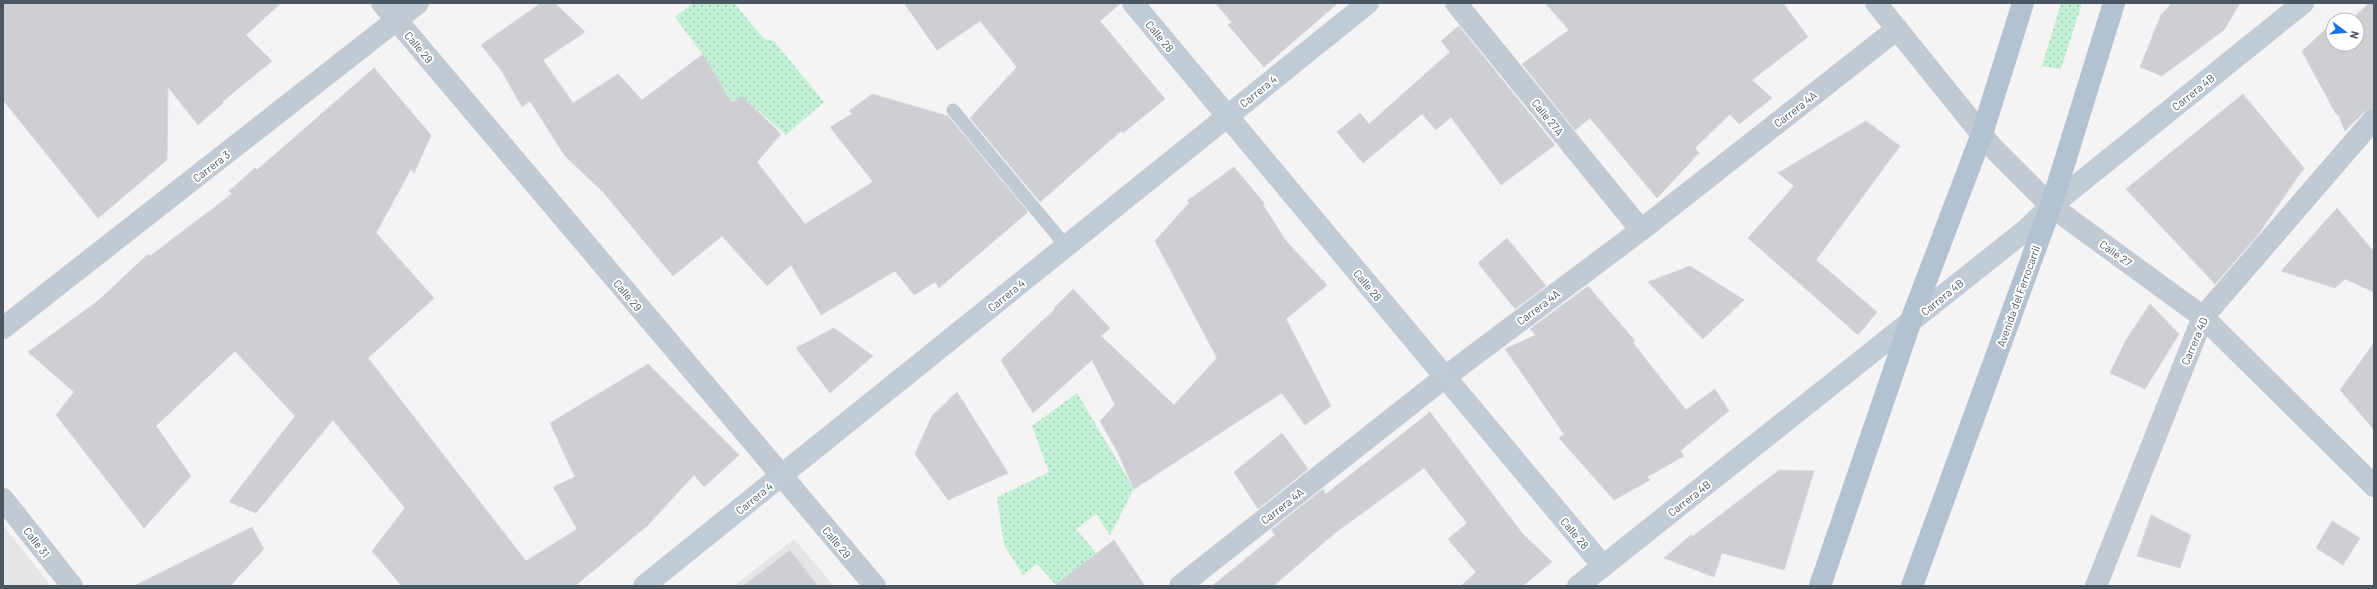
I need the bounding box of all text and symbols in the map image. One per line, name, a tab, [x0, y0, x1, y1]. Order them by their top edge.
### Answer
north arrow	[2325, 12, 2365, 52]
street label: Calle 28	[1143, 18, 1177, 55]
street label: Calle 29	[402, 29, 436, 66]
text: N	[2348, 30, 2362, 40]
street label: Carrera 4B	[2169, 71, 2217, 113]
street label: Carrera 4	[1237, 72, 1279, 110]
street label: Carrera 4A	[1771, 88, 1819, 130]
street label: Calle 27A	[1529, 96, 1567, 138]
street label: Carrera 3	[190, 147, 232, 185]
street label: Calle 27	[2097, 237, 2135, 269]
street label: Avenida del Ferrocarril	[1994, 244, 2042, 348]
street label: Calle 28	[1351, 267, 1385, 304]
street label: Carrera 4	[985, 276, 1027, 314]
street label: Carrera 4B	[1918, 276, 1966, 318]
street label: Calle 29	[611, 277, 645, 314]
street label: Carrera 4A	[1514, 286, 1562, 327]
street label: Carrera 4D	[2178, 315, 2210, 367]
street label: Carrera 4B	[1665, 477, 1713, 519]
street label: Carrera 4	[733, 479, 775, 517]
street label: Carrera 4A	[1258, 485, 1306, 527]
street label: Calle 28	[1558, 515, 1592, 552]
street label: Calle 31	[21, 524, 53, 560]
street label: Calle 29	[820, 524, 854, 561]

